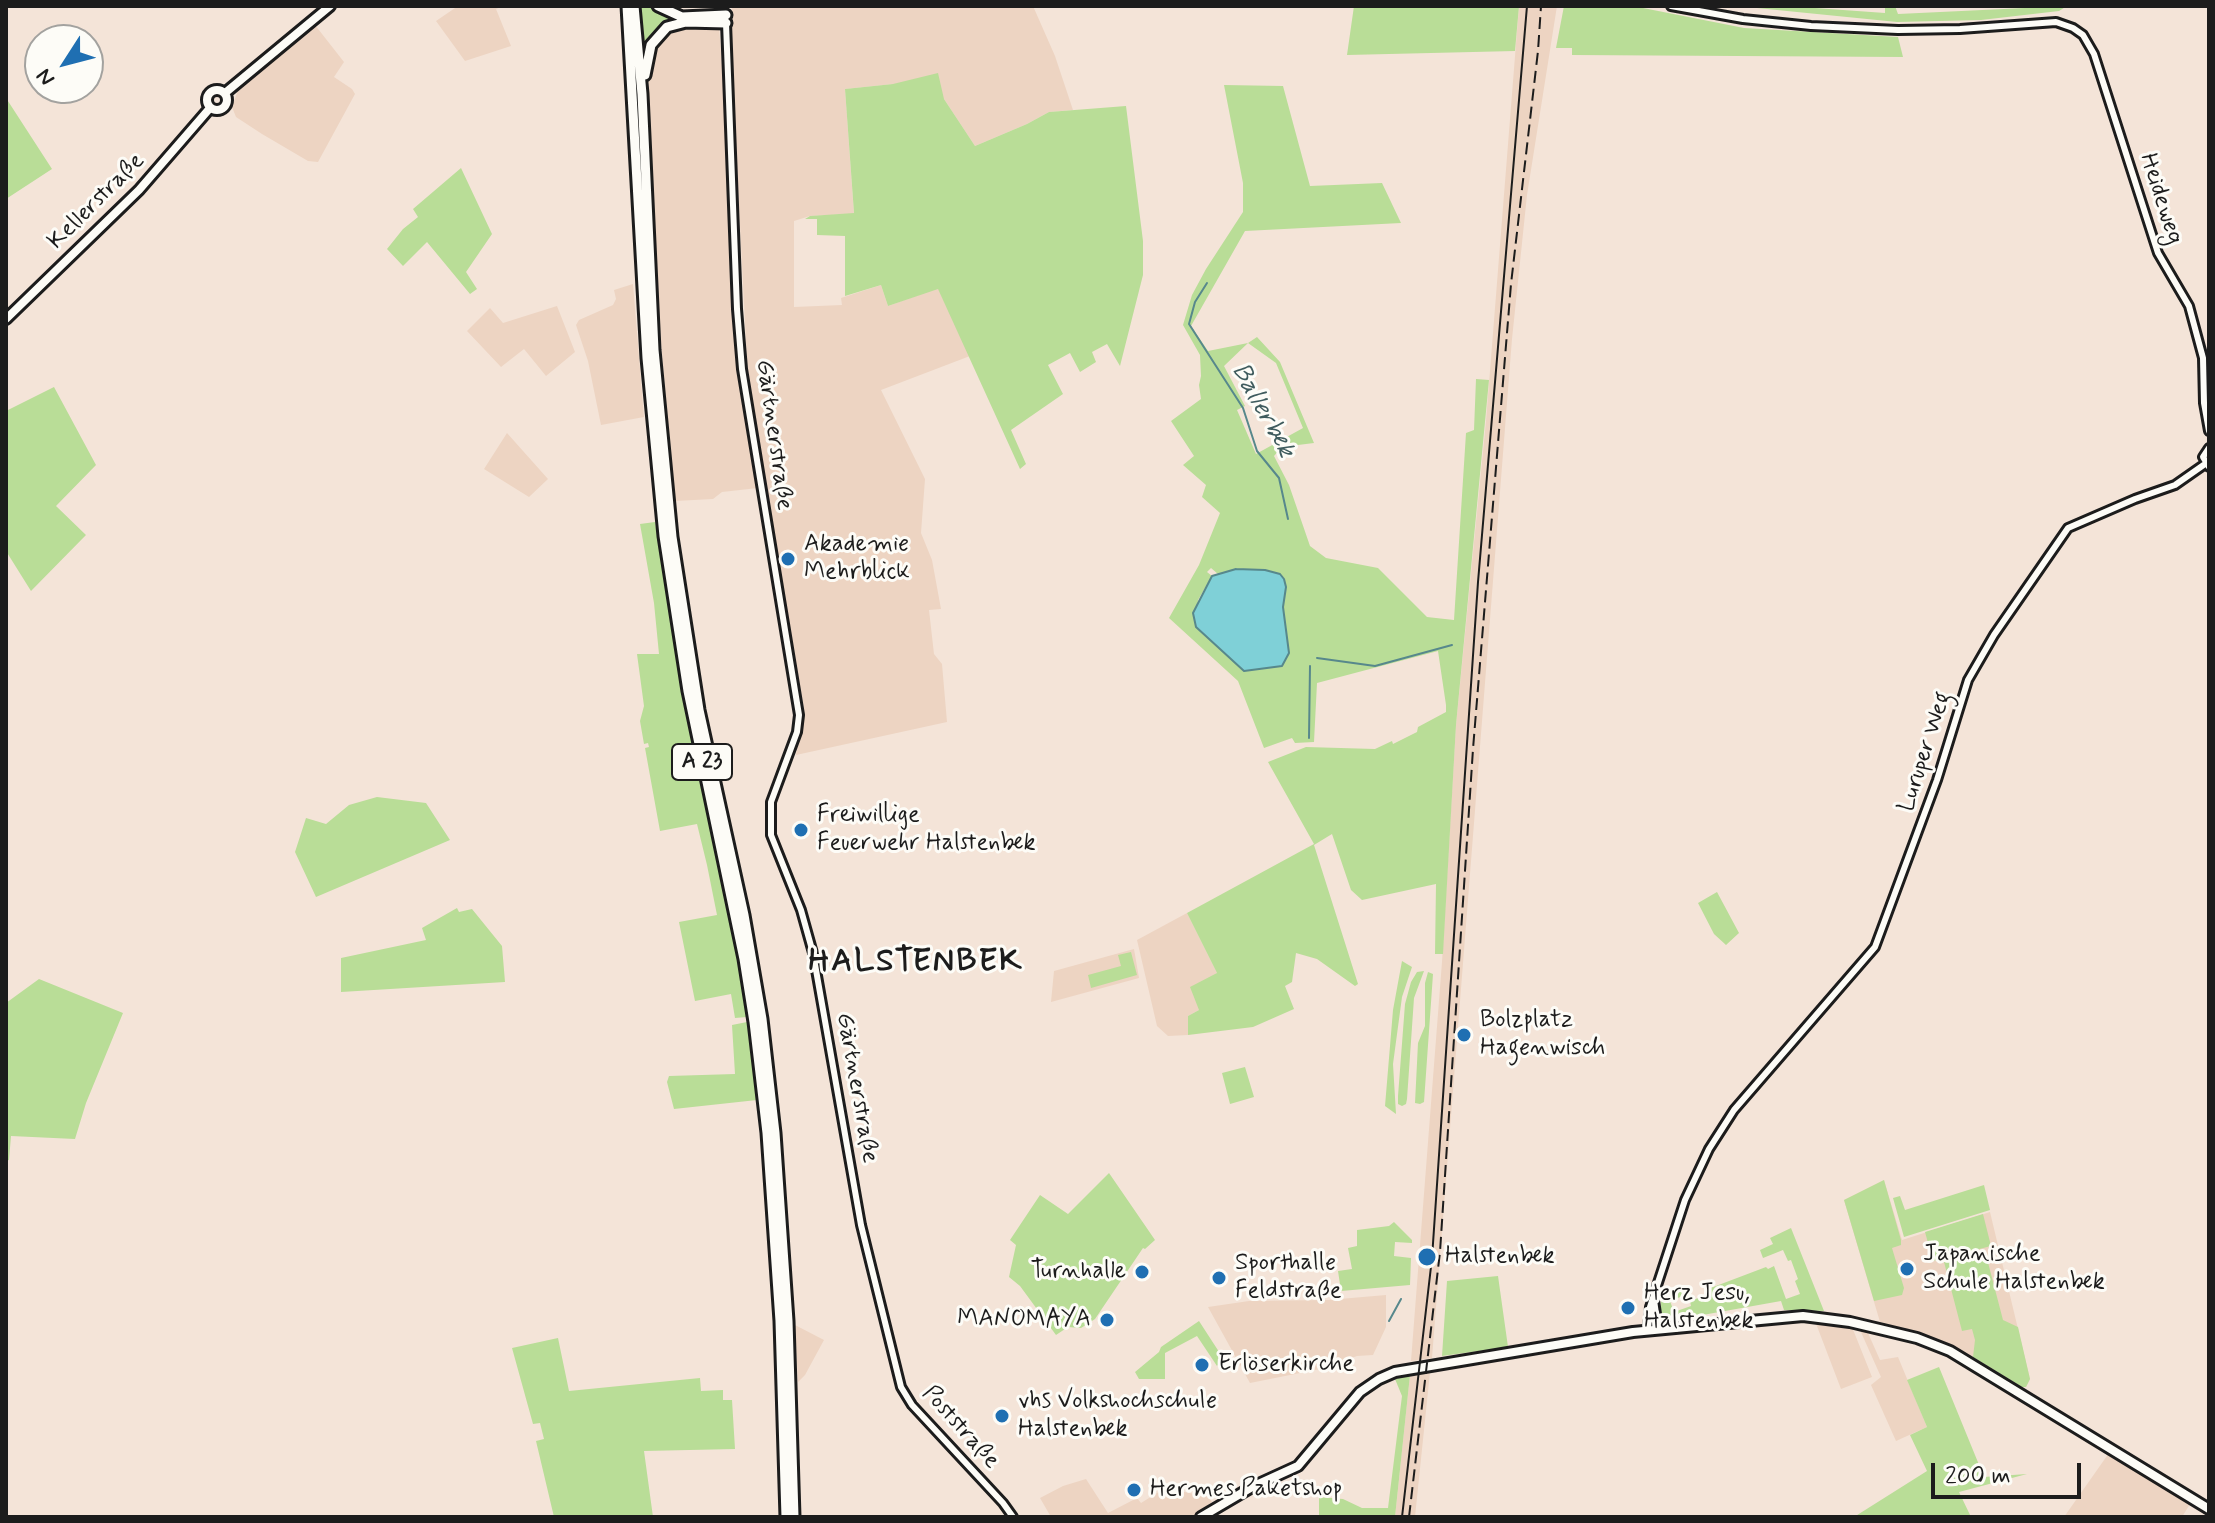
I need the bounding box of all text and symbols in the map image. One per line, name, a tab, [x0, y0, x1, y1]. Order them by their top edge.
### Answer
north arrow	[24, 24, 104, 104]
text: N	[31, 63, 62, 91]
street label: Kellerstraße	[43, 148, 151, 256]
street label: Heideweg	[2132, 150, 2188, 248]
street label: Gärtnerstraße	[748, 358, 798, 512]
water label: Ballerbek	[1223, 358, 1301, 464]
place label: Akademie Mehrblick	[804, 531, 910, 587]
marker: Akademie Mehrblick	[779, 550, 797, 568]
street label: Luruper Weg	[1893, 688, 1959, 816]
road number: A 23	[672, 744, 732, 780]
place label: Freiwillige Feuerwehr Halstenbek	[817, 802, 1036, 858]
marker: Freiwillige Feuerwehr Halstenbek	[792, 821, 810, 839]
district label: HALSTENBEK	[805, 944, 1027, 982]
place label: Bolzplatz Hagenwisch	[1480, 1007, 1605, 1063]
street label: Gärtnerstraße	[829, 1011, 883, 1165]
marker: Bolzplatz Hagenwisch	[1455, 1026, 1473, 1044]
place label: Japanische Schule Halstenbek	[1923, 1241, 2105, 1297]
place label: Halstenbek	[1445, 1243, 1555, 1271]
marker: Halstenbek	[1416, 1246, 1438, 1268]
place label: Sporthalle Feldstraße	[1235, 1250, 1342, 1306]
place label: Turnhalle	[1030, 1258, 1126, 1286]
marker: Japanische Schule Halstenbek	[1898, 1260, 1916, 1278]
marker: Turnhalle	[1133, 1263, 1151, 1281]
marker: Sporthalle Feldstraße	[1210, 1269, 1228, 1287]
place label: Herz Jesu, Halstenbek	[1644, 1280, 1754, 1336]
marker: Herz Jesu, Halstenbek	[1619, 1299, 1637, 1317]
place label: MANOMAYA	[957, 1306, 1091, 1334]
marker: MANOMAYA	[1098, 1311, 1116, 1329]
place label: Erlöserkirche	[1218, 1351, 1354, 1379]
marker: Erlöserkirche	[1193, 1356, 1211, 1374]
street label: Poststraße	[915, 1380, 1005, 1476]
place label: vhs Volkshochschule Halstenbek	[1018, 1388, 1217, 1444]
marker: vhs Volkshochschule Halstenbek	[993, 1407, 1011, 1425]
scale bar	[1935, 1447, 2085, 1497]
text: 200 m	[1945, 1461, 2011, 1492]
place label: Hermes Paketshop	[1150, 1476, 1342, 1504]
marker: Hermes Paketshop	[1125, 1481, 1143, 1499]

